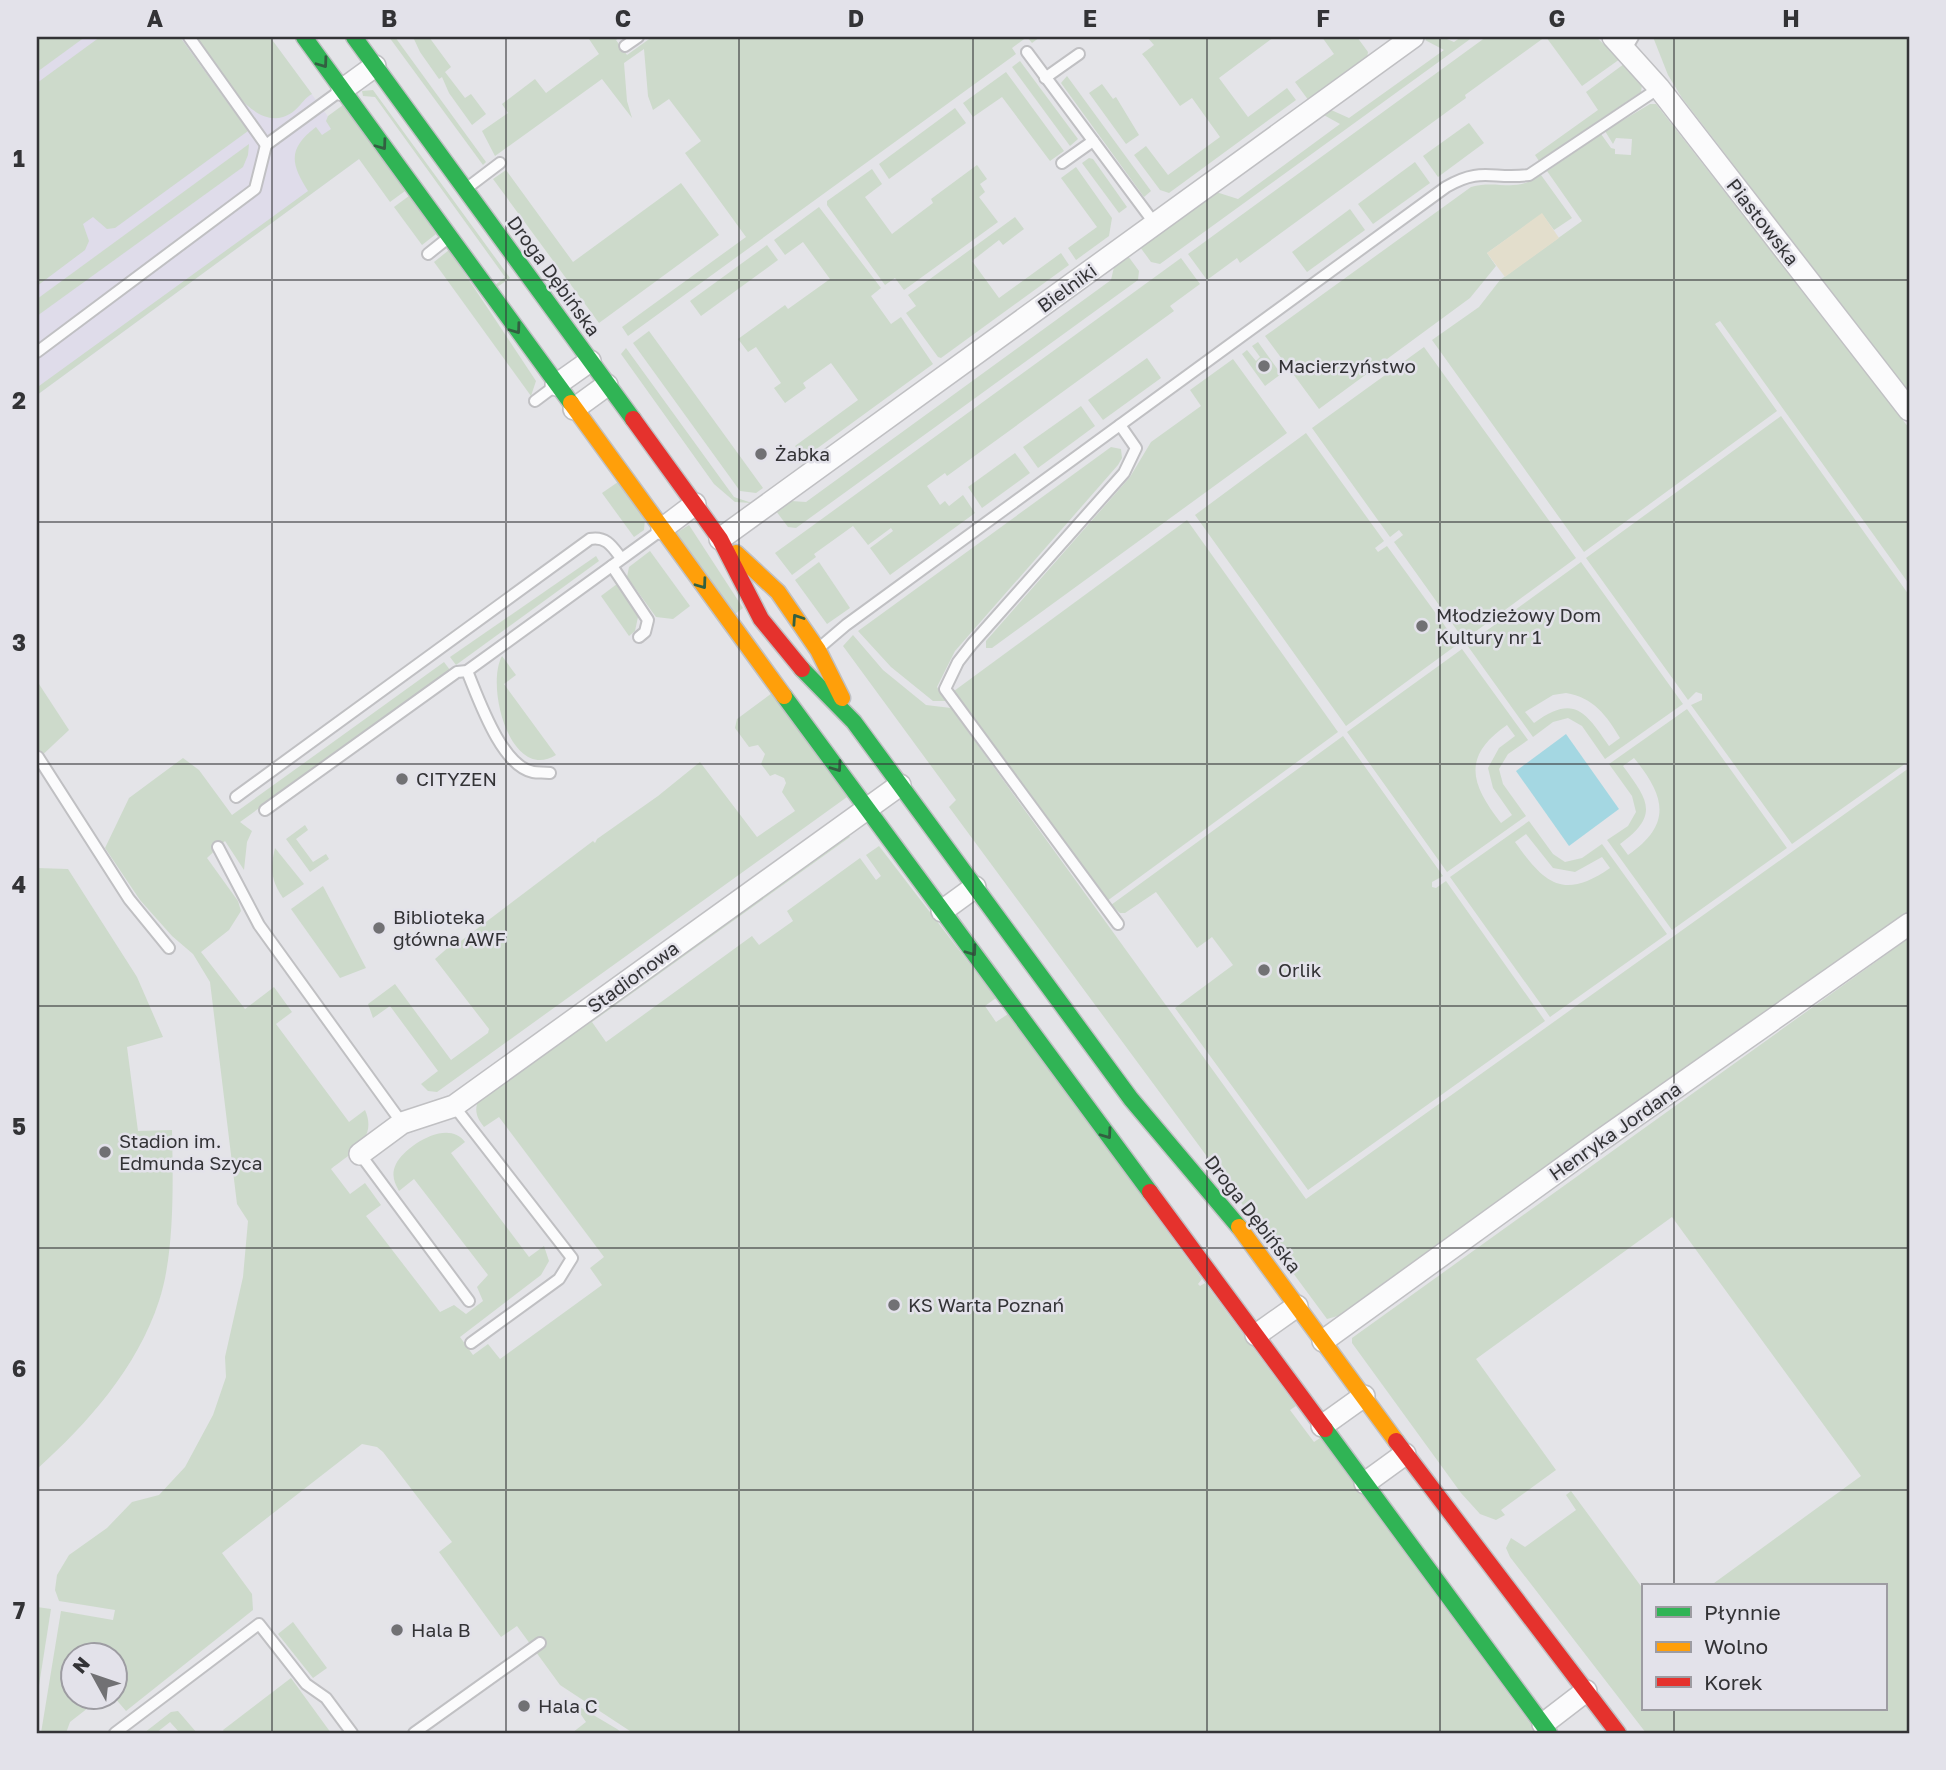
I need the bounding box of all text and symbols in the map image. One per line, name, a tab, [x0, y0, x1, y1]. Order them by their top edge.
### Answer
text: A	[147, 4, 164, 32]
text: B	[381, 4, 397, 32]
text: C	[615, 4, 631, 32]
text: D	[848, 4, 864, 32]
text: E	[1083, 4, 1097, 32]
text: F	[1316, 4, 1330, 32]
text: G	[1549, 4, 1565, 32]
text: H	[1782, 4, 1800, 32]
one-way arrow	[315, 55, 327, 68]
one-way arrow	[374, 137, 386, 150]
text: 1	[13, 144, 25, 172]
street label: Piastowska	[1722, 174, 1804, 270]
street label: Droga Dębińska	[503, 211, 606, 340]
street label: Bielniki	[1033, 258, 1101, 317]
one-way arrow	[508, 321, 520, 334]
place label: Macierzyństwo	[1278, 354, 1416, 377]
marker: Macierzyństwo	[1256, 358, 1272, 374]
text: 2	[12, 386, 26, 414]
place label: Żabka	[775, 442, 830, 465]
marker: Żabka	[753, 446, 769, 462]
one-way arrow	[694, 576, 707, 589]
place label: Młodzieżowy Dom Kultury nr 1	[1436, 603, 1601, 648]
one-way arrow	[793, 614, 805, 627]
marker: Młodzieżowy Dom Kultury nr 1	[1414, 618, 1430, 634]
text: 3	[12, 628, 26, 656]
one-way arrow	[829, 760, 841, 772]
place label: CITYZEN	[416, 767, 497, 790]
marker: CITYZEN	[394, 771, 410, 787]
text: 4	[12, 870, 26, 898]
place label: Biblioteka główna AWF	[393, 905, 506, 950]
marker: Biblioteka główna AWF	[371, 920, 387, 936]
street label: Stadionowa	[583, 936, 683, 1017]
one-way arrow	[963, 943, 976, 956]
place label: Orlik	[1278, 958, 1322, 981]
marker: Orlik	[1256, 962, 1272, 978]
street label: Henryka Jordana	[1544, 1076, 1685, 1185]
text: 5	[12, 1112, 26, 1140]
one-way arrow	[1099, 1126, 1111, 1139]
place label: Stadion im. Edmunda Szyca	[119, 1129, 262, 1174]
marker: Stadion im. Edmunda Szyca	[97, 1144, 113, 1160]
street label: Droga Dębińska	[1200, 1150, 1307, 1277]
place label: KS Warta Poznań	[908, 1293, 1064, 1316]
marker: KS Warta Poznań	[886, 1297, 902, 1313]
text: 6	[12, 1354, 26, 1382]
legend	[1642, 1584, 1886, 1710]
text: 7	[13, 1596, 25, 1624]
text: Płynnie	[1704, 1599, 1781, 1625]
place label: Hala B	[411, 1618, 470, 1641]
marker: Hala B	[389, 1622, 405, 1638]
text: Wolno	[1704, 1633, 1768, 1659]
north arrow	[60, 1640, 130, 1710]
text: N	[67, 1652, 94, 1678]
text: Korek	[1704, 1669, 1763, 1695]
place label: Hala C	[538, 1694, 598, 1717]
marker: Hala C	[516, 1698, 532, 1714]

